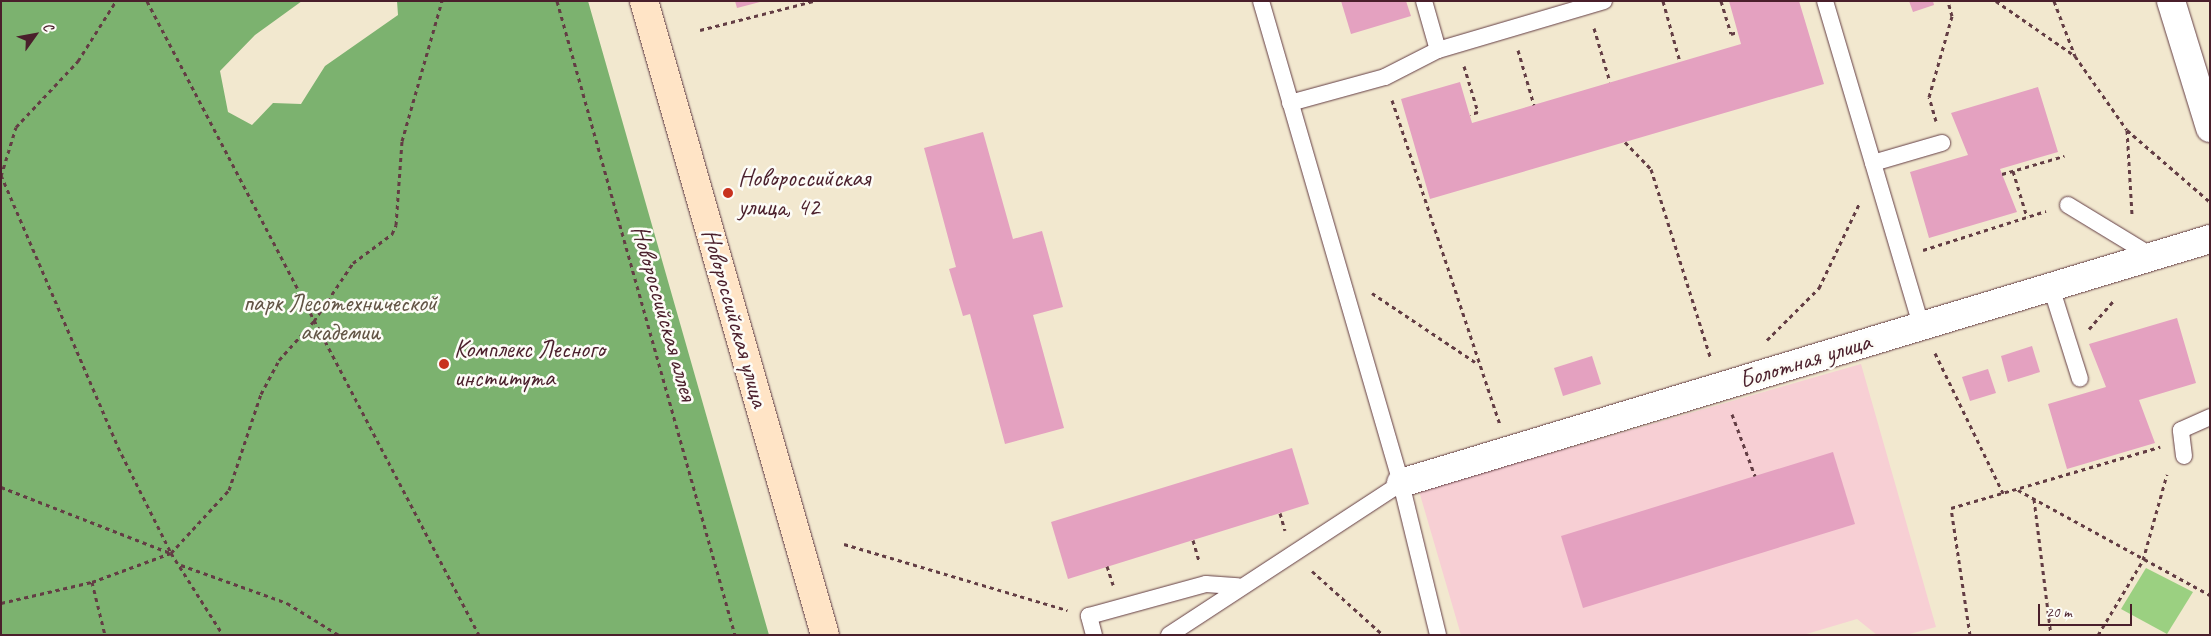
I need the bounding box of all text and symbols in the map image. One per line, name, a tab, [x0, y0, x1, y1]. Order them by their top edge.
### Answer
north arrow	[10, 10, 60, 60]
text: С	[39, 19, 57, 34]
place label: Новороссийская улица, 42	[738, 164, 870, 223]
marker: Новороссийская улица, 42	[722, 187, 734, 199]
street label: Новороссийская аллея	[624, 221, 704, 405]
street label: Новороссийская улица	[695, 224, 775, 412]
park label: парк Лесотехнической академии	[244, 289, 436, 348]
street label: Болотная улица	[1735, 327, 1875, 395]
place label: Комплекс Лесного института	[454, 335, 604, 394]
marker: Комплекс Лесного института	[438, 358, 450, 370]
scale bar	[2041, 594, 2135, 626]
text: 20 m	[2046, 603, 2072, 622]

